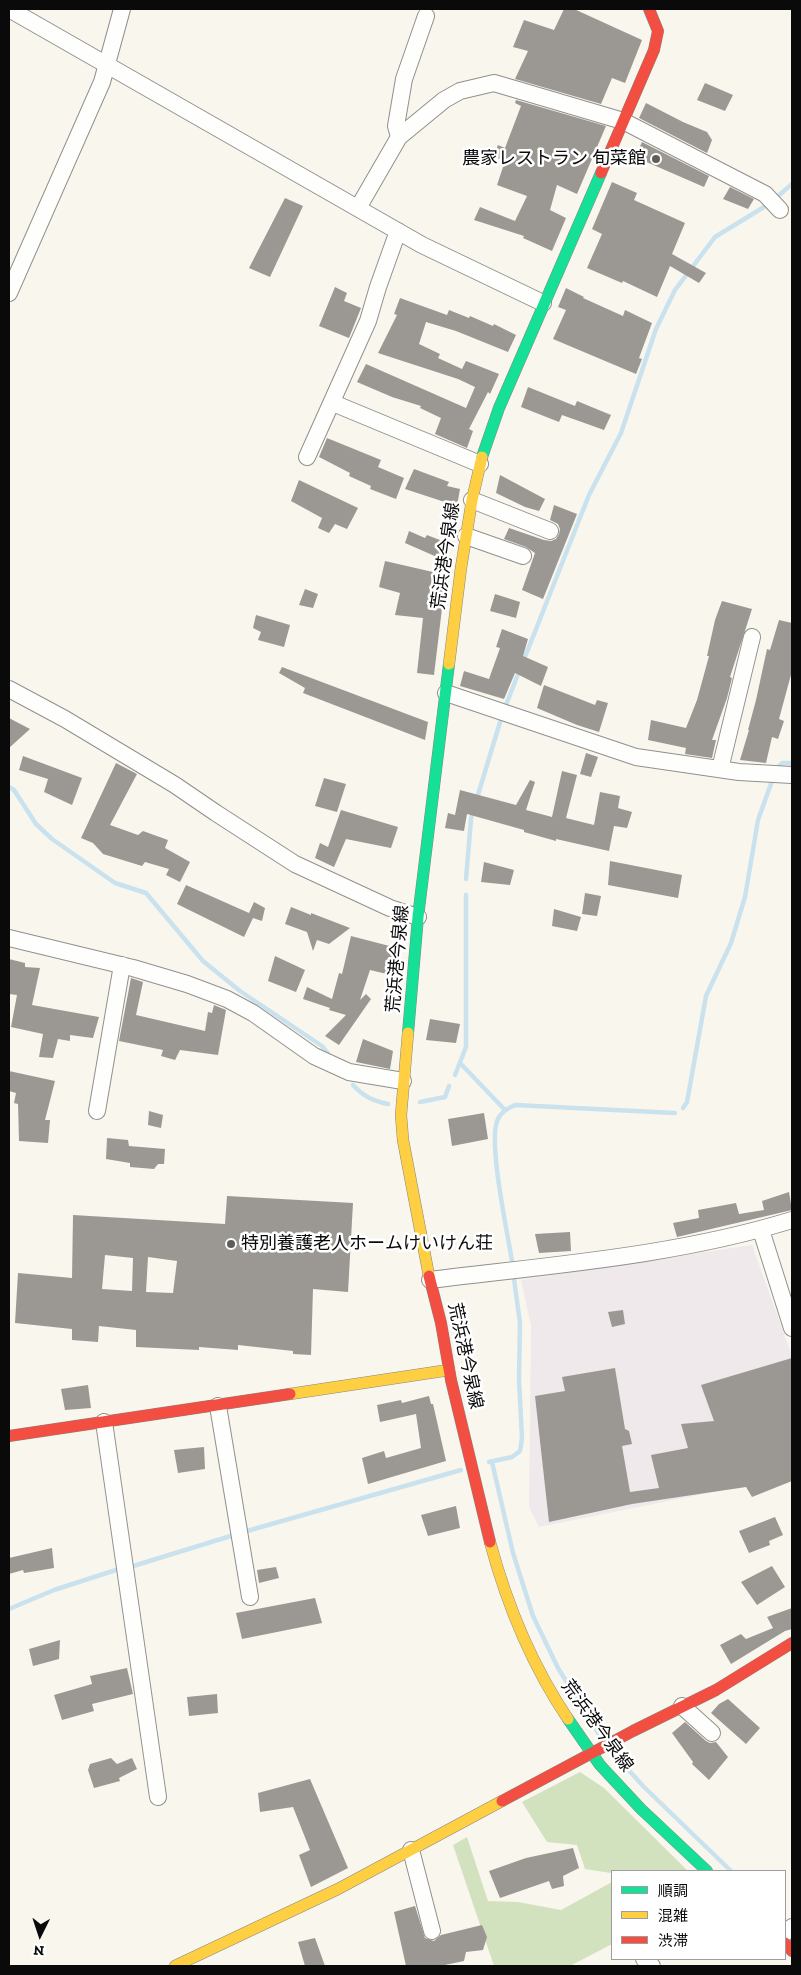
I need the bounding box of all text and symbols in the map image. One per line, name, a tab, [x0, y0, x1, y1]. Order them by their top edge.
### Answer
place label: 農家レストラン 旬菜館	[462, 148, 646, 170]
marker: 農家レストラン 旬菜館	[650, 153, 662, 165]
street label: 荒浜港今泉線	[428, 501, 464, 611]
street label: 荒浜港今泉線	[383, 904, 413, 1014]
place label: 特別養護老人ホームけいけん荘	[241, 1233, 493, 1255]
marker: 特別養護老人ホームけいけん荘	[225, 1238, 237, 1250]
street label: 荒浜港今泉線	[443, 1301, 487, 1411]
street label: 荒浜港今泉線	[557, 1676, 637, 1776]
legend	[611, 1870, 786, 1960]
text: 順調	[658, 1882, 688, 1900]
text: 混雑	[658, 1907, 688, 1925]
north arrow	[15, 1910, 65, 1960]
text: 渋滞	[658, 1932, 688, 1950]
text: N	[33, 1942, 45, 1959]

